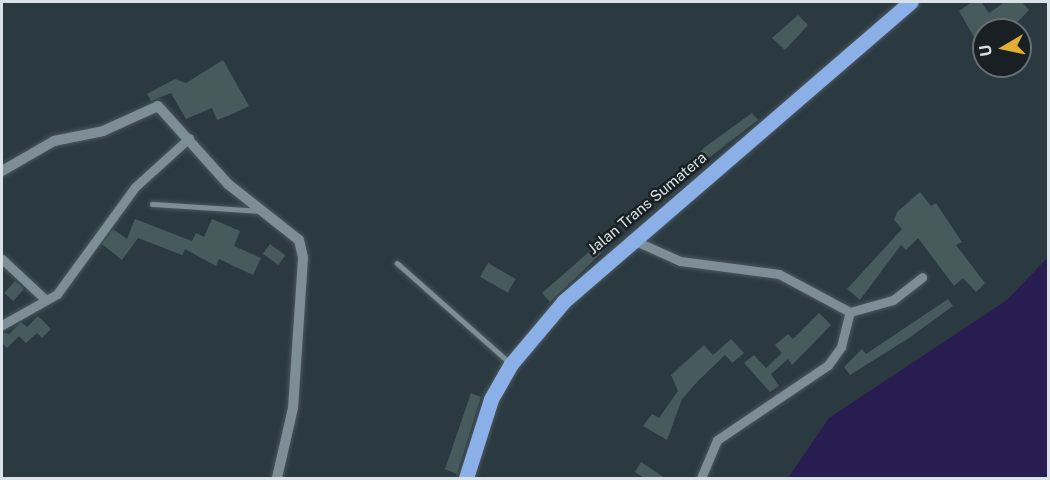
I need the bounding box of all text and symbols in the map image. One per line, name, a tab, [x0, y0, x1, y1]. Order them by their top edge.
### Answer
north arrow	[972, 18, 1032, 78]
text: U	[975, 43, 996, 58]
street label: Jalan Trans Sumatera	[584, 148, 710, 258]

